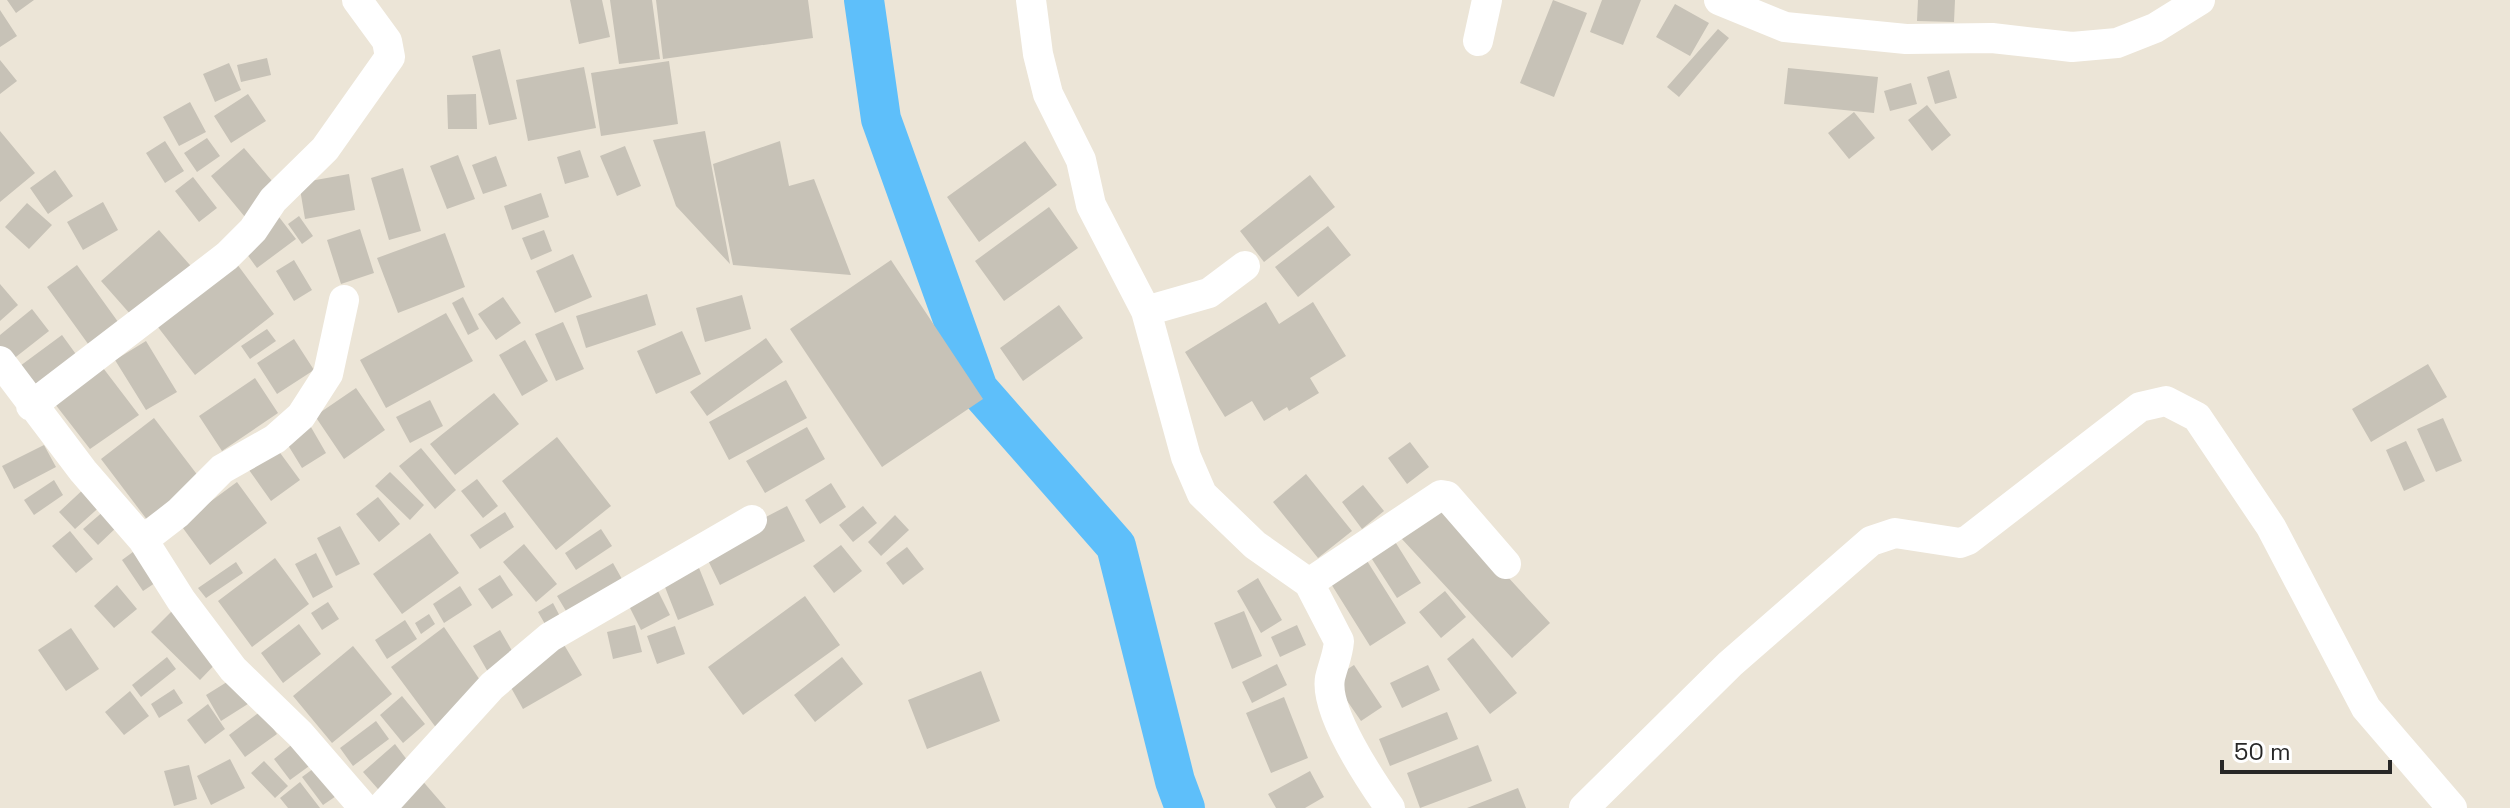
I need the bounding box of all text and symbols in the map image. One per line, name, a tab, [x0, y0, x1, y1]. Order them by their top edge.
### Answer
scale bar	[2222, 724, 2390, 774]
text: 50 m	[2234, 736, 2291, 767]

